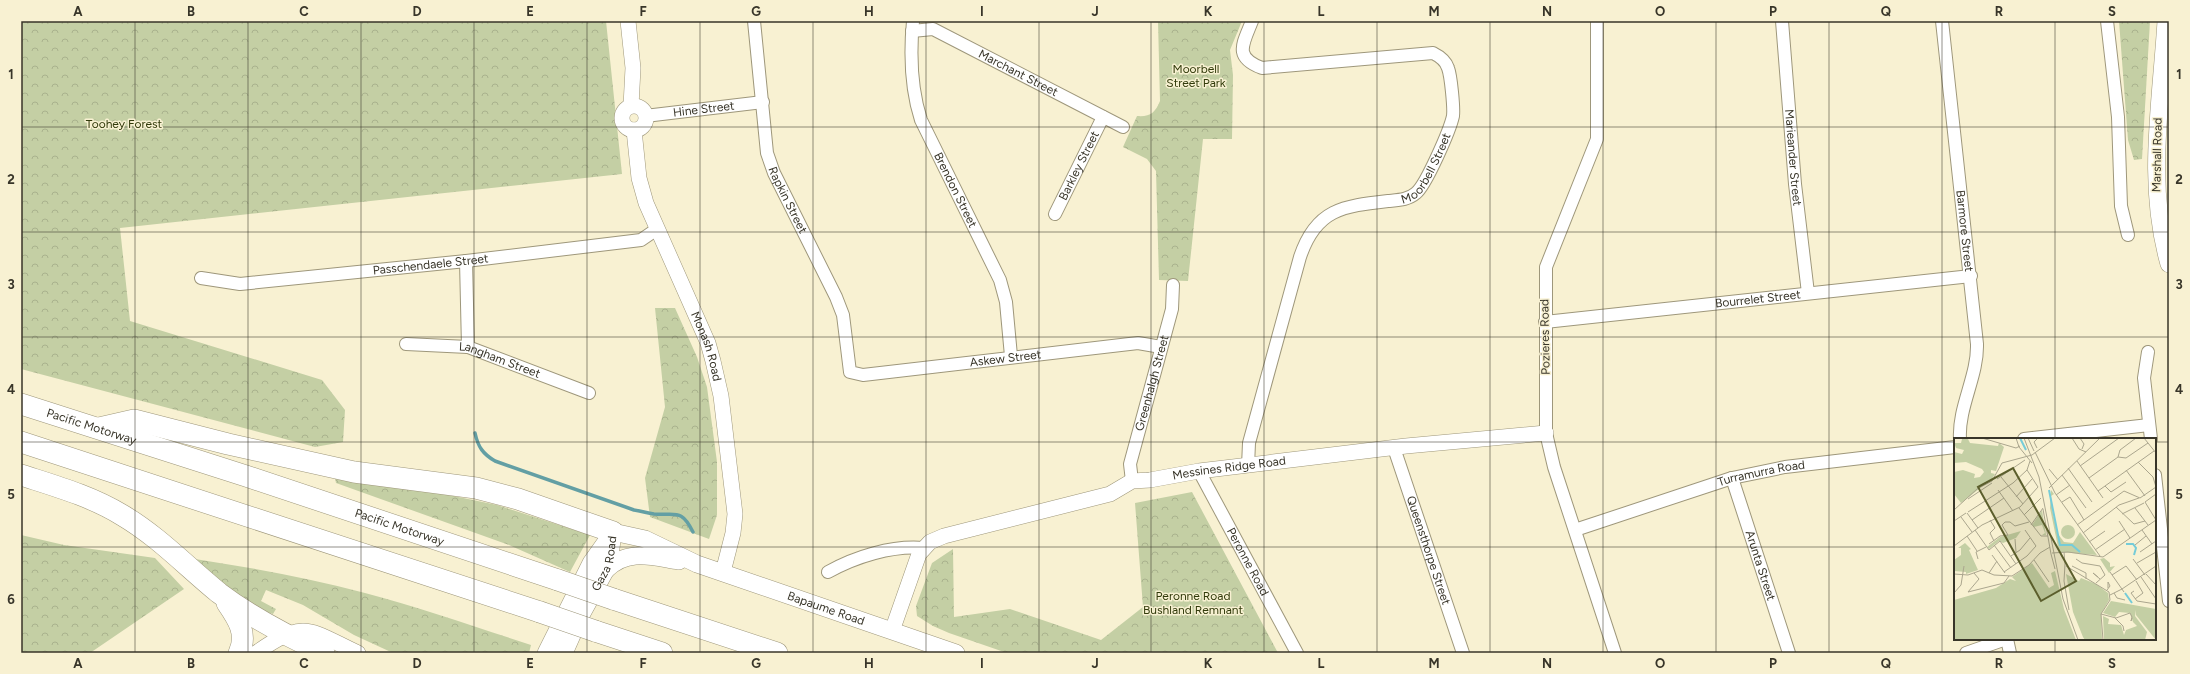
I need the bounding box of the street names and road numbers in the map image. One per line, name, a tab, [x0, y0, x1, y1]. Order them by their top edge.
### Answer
street label: Marchant Street	[976, 47, 1061, 99]
street label: Hine Street	[672, 98, 736, 120]
street label: Marieander Street	[1782, 109, 1805, 207]
street label: Marshall Road	[2149, 118, 2165, 192]
street label: Barkley Street	[1056, 128, 1102, 202]
street label: Moorbell Street	[1399, 131, 1454, 207]
street label: Brendon Street	[931, 150, 980, 230]
street label: Rapkin Street	[765, 165, 810, 236]
street label: Barmore Street	[1953, 189, 1976, 273]
street label: Passchendaele Street	[372, 251, 490, 277]
street label: Bourrelet Street	[1714, 287, 1802, 311]
street label: Pozieres Road	[1537, 299, 1553, 375]
street label: Monash Road	[688, 309, 724, 382]
street label: Greenhalgh Street	[1132, 333, 1172, 433]
street label: Langham Street	[459, 339, 543, 381]
street label: Askew Street	[969, 347, 1042, 370]
street label: Pacific Motorway	[45, 406, 139, 448]
street label: Messines Ridge Road	[1171, 454, 1287, 483]
street label: Turramurra Road	[1716, 458, 1806, 489]
street label: Queensthorpe Street	[1404, 494, 1453, 607]
street label: Pacific Motorway	[353, 506, 447, 549]
street label: Peronne Road	[1224, 525, 1272, 598]
street label: Arunta Street	[1743, 529, 1779, 603]
street label: Gaza Road	[589, 535, 619, 593]
street label: Bapaume Road	[786, 589, 867, 628]

